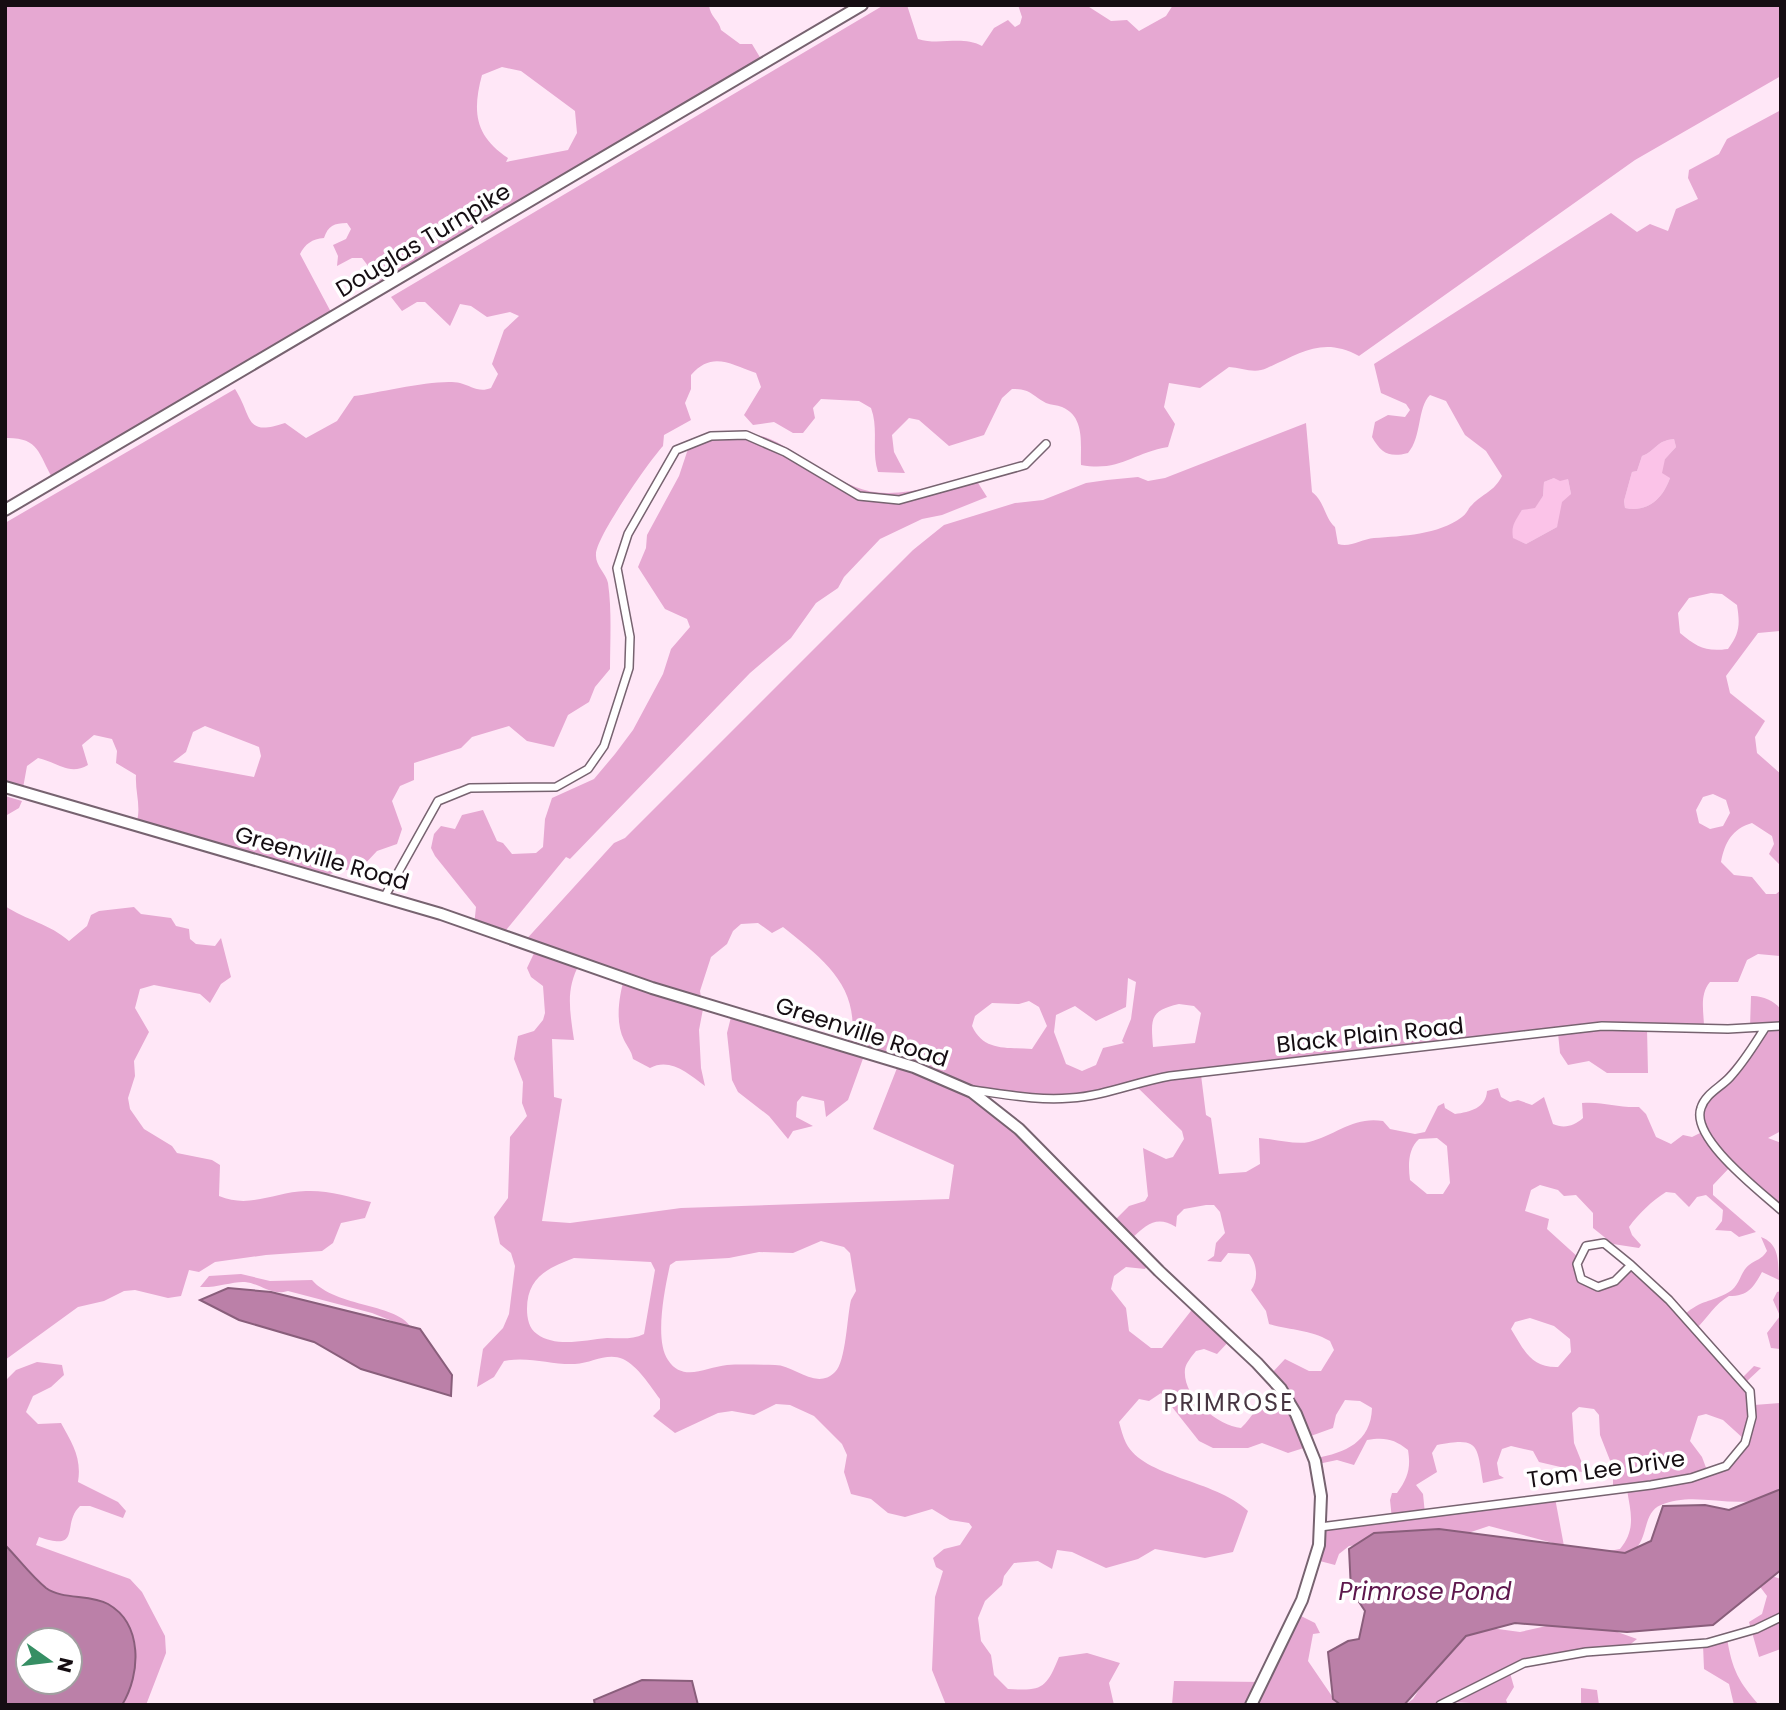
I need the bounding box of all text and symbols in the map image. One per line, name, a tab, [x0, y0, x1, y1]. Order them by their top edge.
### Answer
street label: Douglas Turnpike	[330, 175, 516, 305]
street label: Greenville Road	[231, 818, 413, 898]
street label: Greenville Road	[772, 989, 952, 1075]
street label: Black Plain Road	[1275, 1009, 1465, 1061]
district label: PRIMROSE	[1164, 1386, 1294, 1419]
street label: Tom Lee Drive	[1525, 1442, 1687, 1496]
water label: Primrose Pond	[1338, 1575, 1512, 1608]
north arrow	[14, 1626, 84, 1696]
text: N	[50, 1655, 80, 1675]

